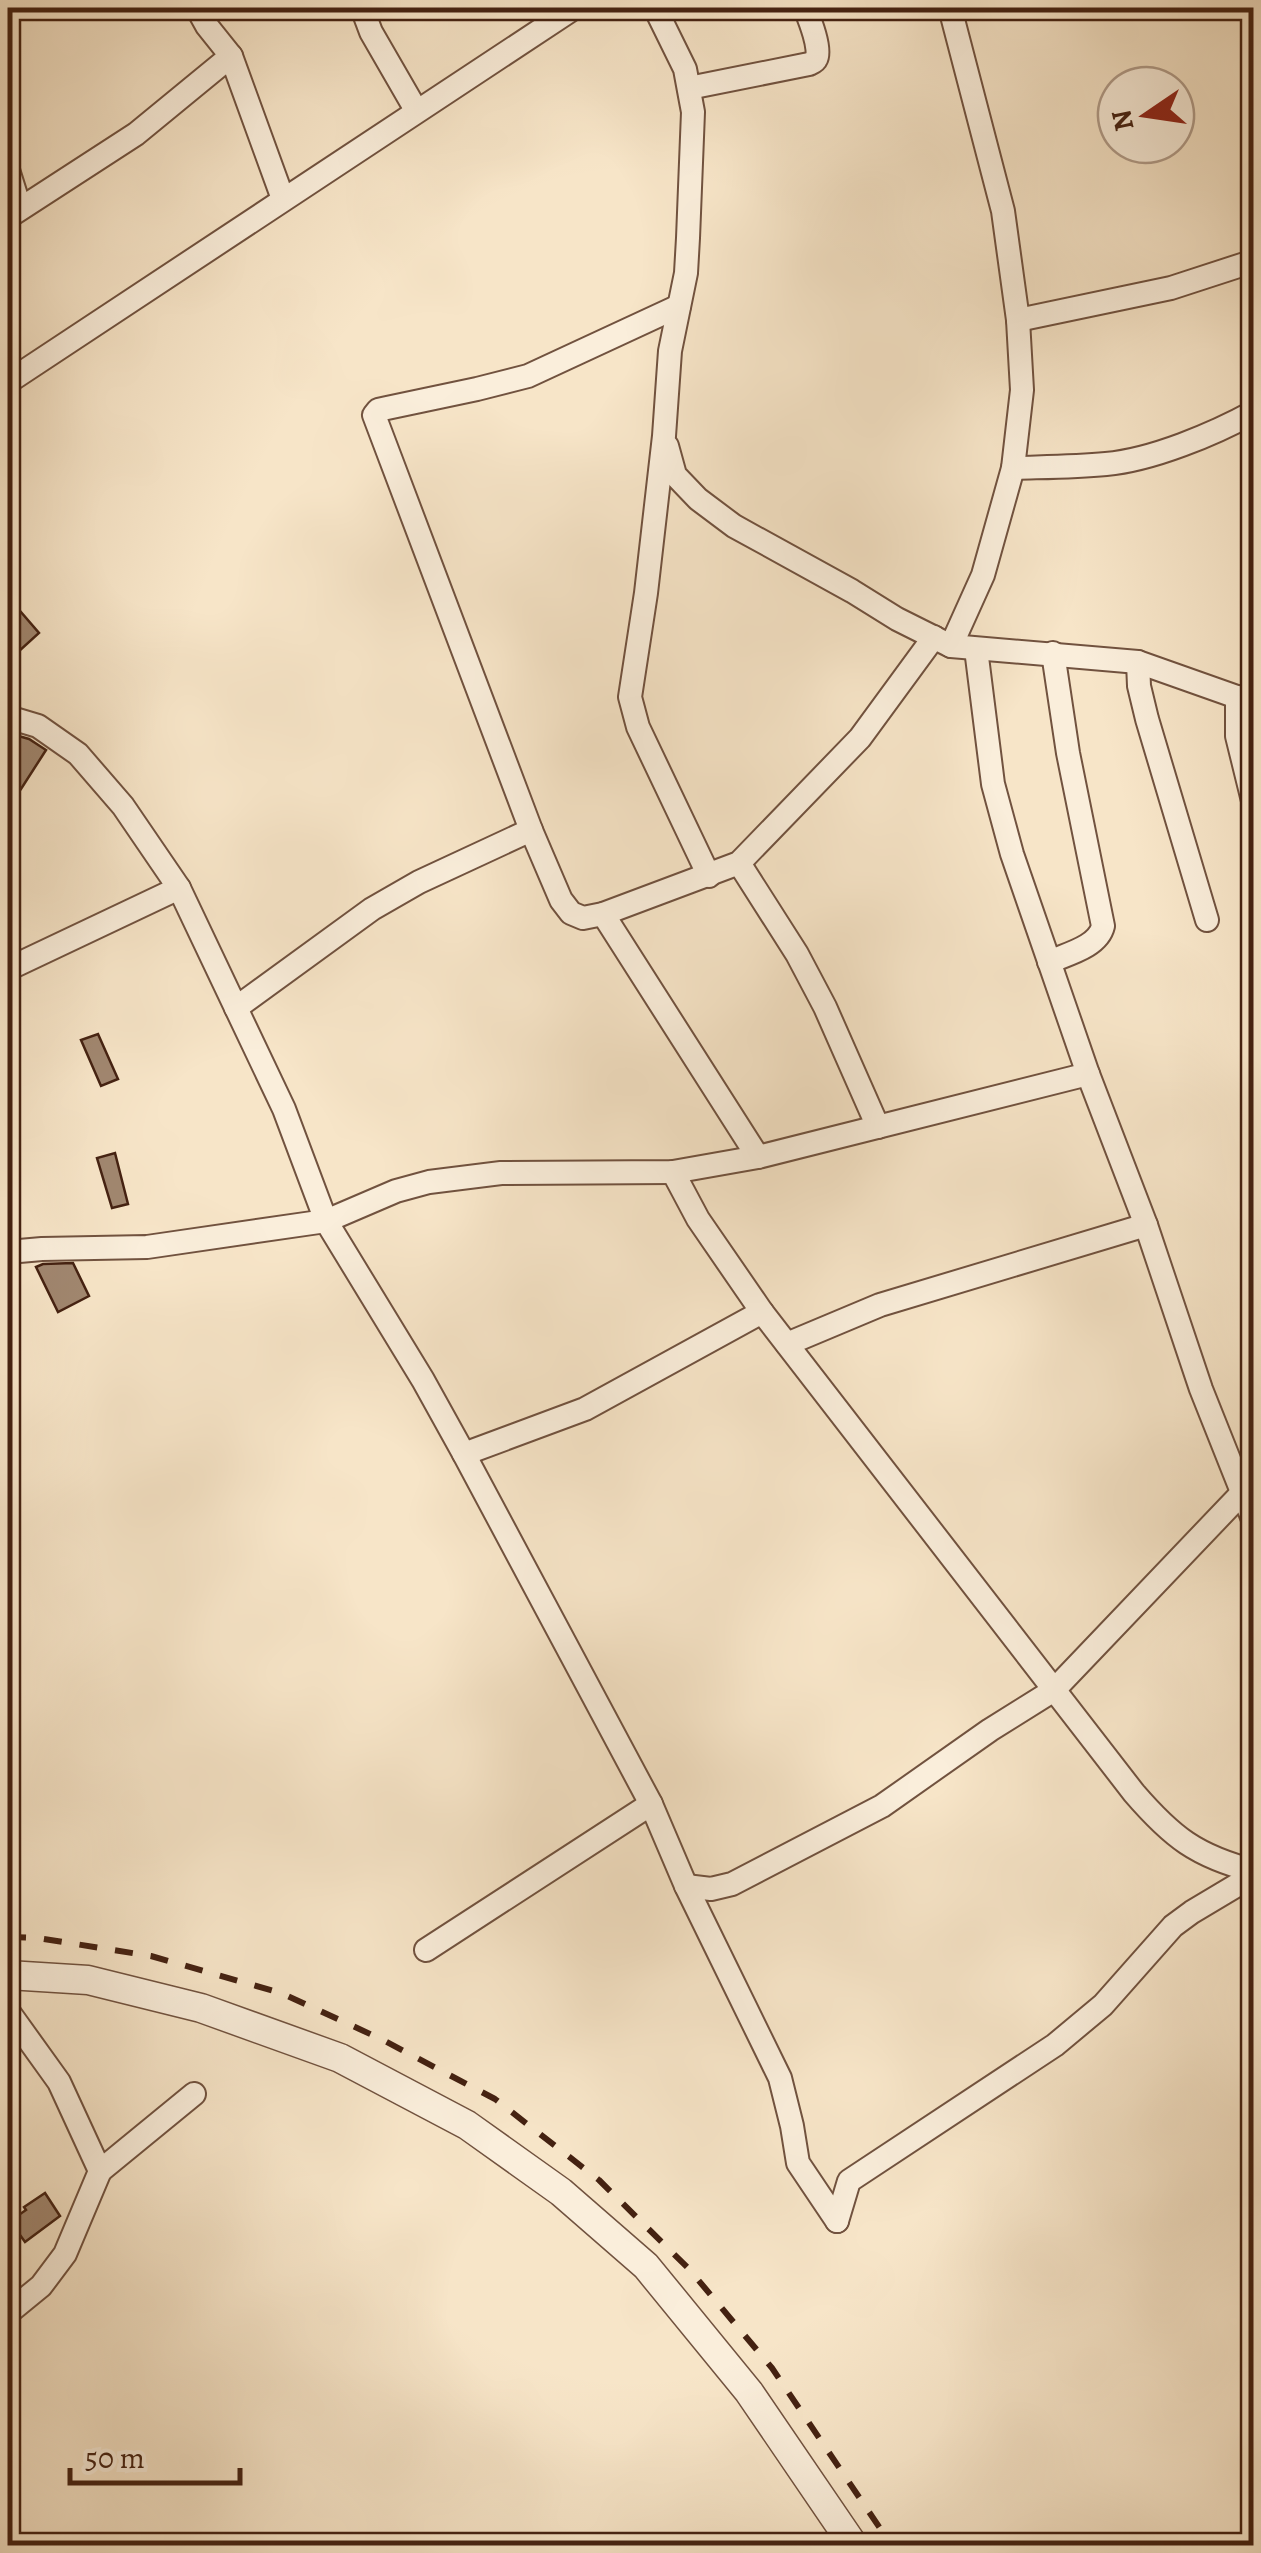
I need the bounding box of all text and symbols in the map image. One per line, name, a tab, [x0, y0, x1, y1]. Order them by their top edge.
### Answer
north arrow	[1096, 65, 1196, 165]
text: N	[1102, 106, 1143, 135]
scale bar	[70, 2423, 240, 2485]
text: 50 m	[85, 2438, 145, 2478]

